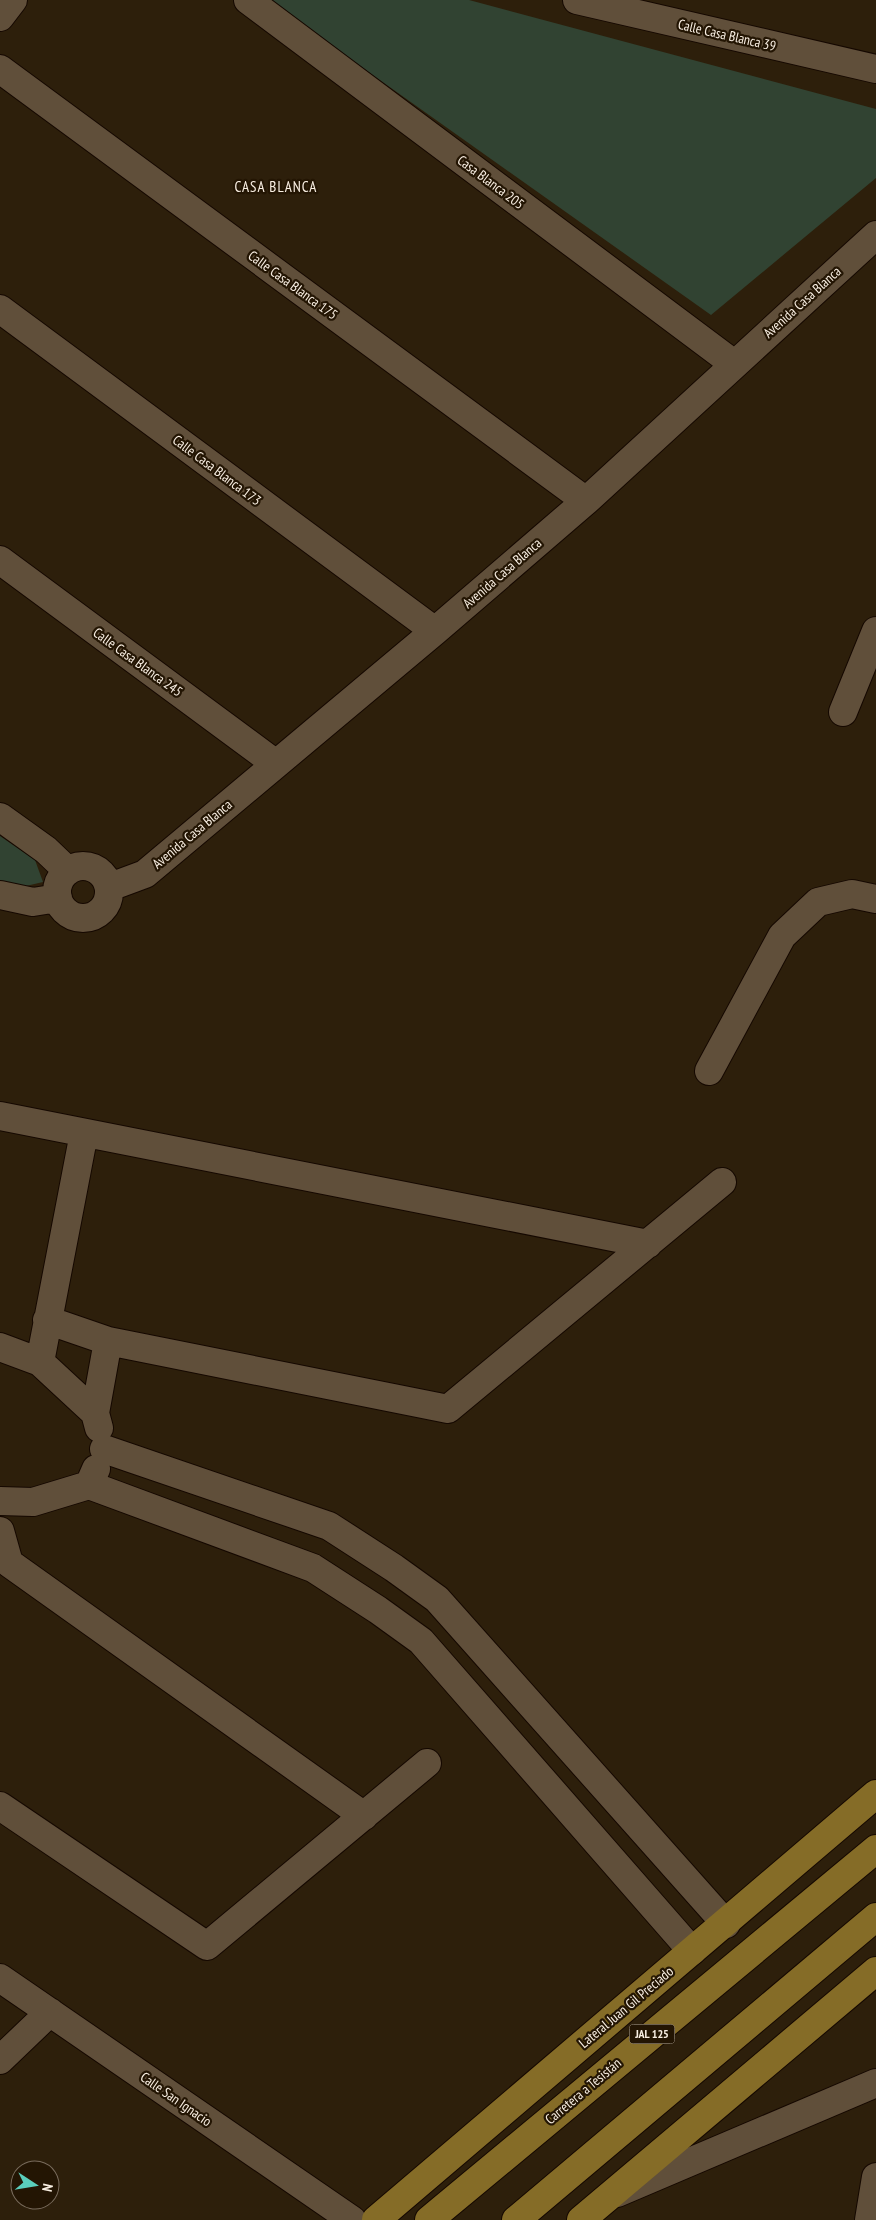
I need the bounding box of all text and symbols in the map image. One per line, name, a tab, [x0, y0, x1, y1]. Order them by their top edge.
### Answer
street label: Calle Casa Blanca 39	[676, 15, 778, 55]
street label: Casa Blanca 205	[454, 151, 528, 213]
district label: CASA BLANCA	[235, 177, 317, 196]
street label: Calle Casa Blanca 175	[245, 246, 341, 324]
street label: Avenida Casa Blanca	[759, 262, 845, 342]
street label: Calle Casa Blanca 173	[169, 431, 265, 509]
street label: Avenida Casa Blanca	[459, 534, 545, 612]
street label: Calle Casa Blanca 245	[90, 623, 186, 701]
street label: Avenida Casa Blanca	[148, 795, 236, 873]
street label: Lateral Juan Gil Preciado	[575, 1962, 677, 2052]
road number: JAL 125	[630, 2025, 674, 2044]
street label: Carretera a Tesistán	[541, 2054, 625, 2128]
street label: Calle San Ignacio	[137, 2068, 215, 2130]
north arrow	[10, 2160, 60, 2210]
text: N	[38, 2182, 57, 2193]

